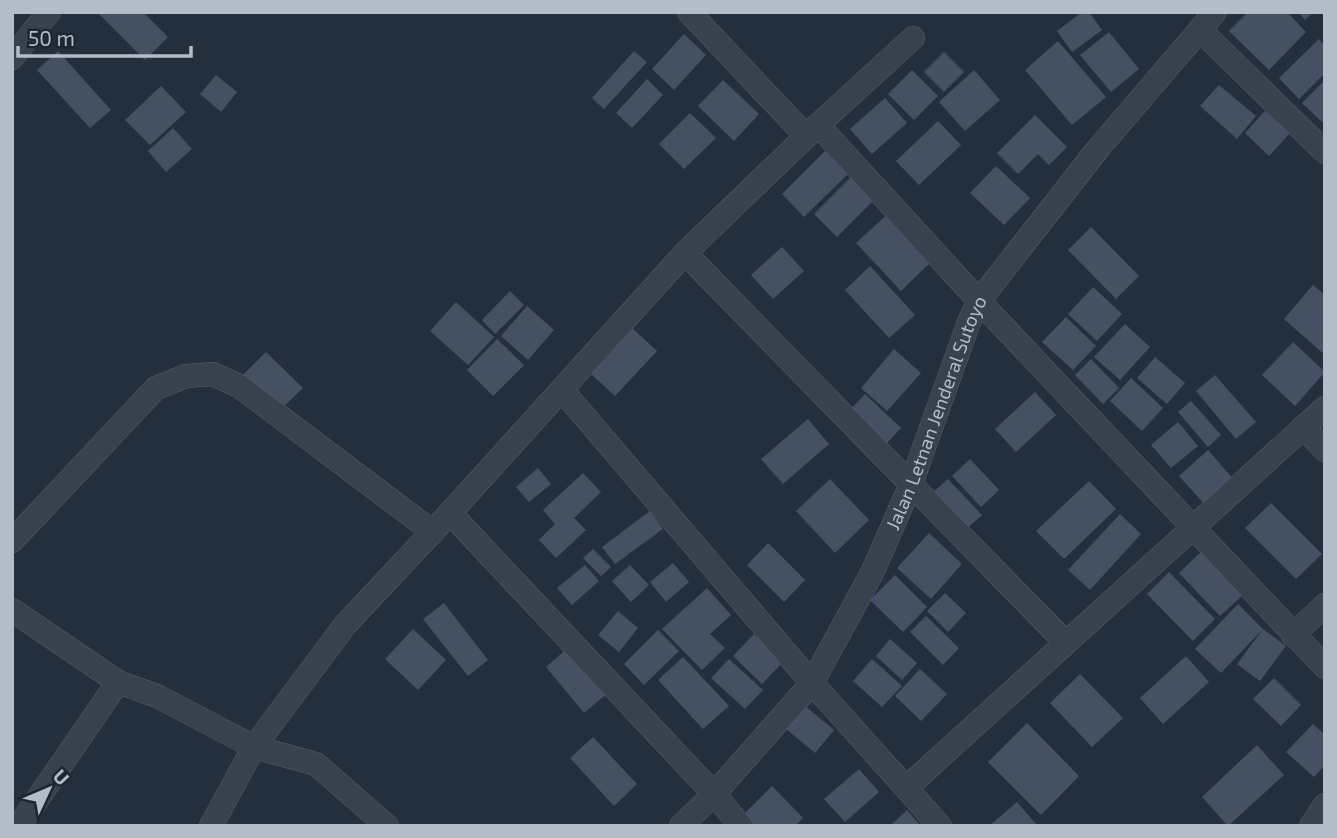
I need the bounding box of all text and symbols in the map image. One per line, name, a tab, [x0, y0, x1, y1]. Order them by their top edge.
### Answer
scale bar	[18, 14, 191, 58]
text: 50 m	[28, 25, 75, 50]
street label: Jalan Letnan Jenderal Sutoyo	[880, 292, 991, 533]
north arrow	[14, 754, 84, 824]
text: U	[49, 764, 74, 790]

